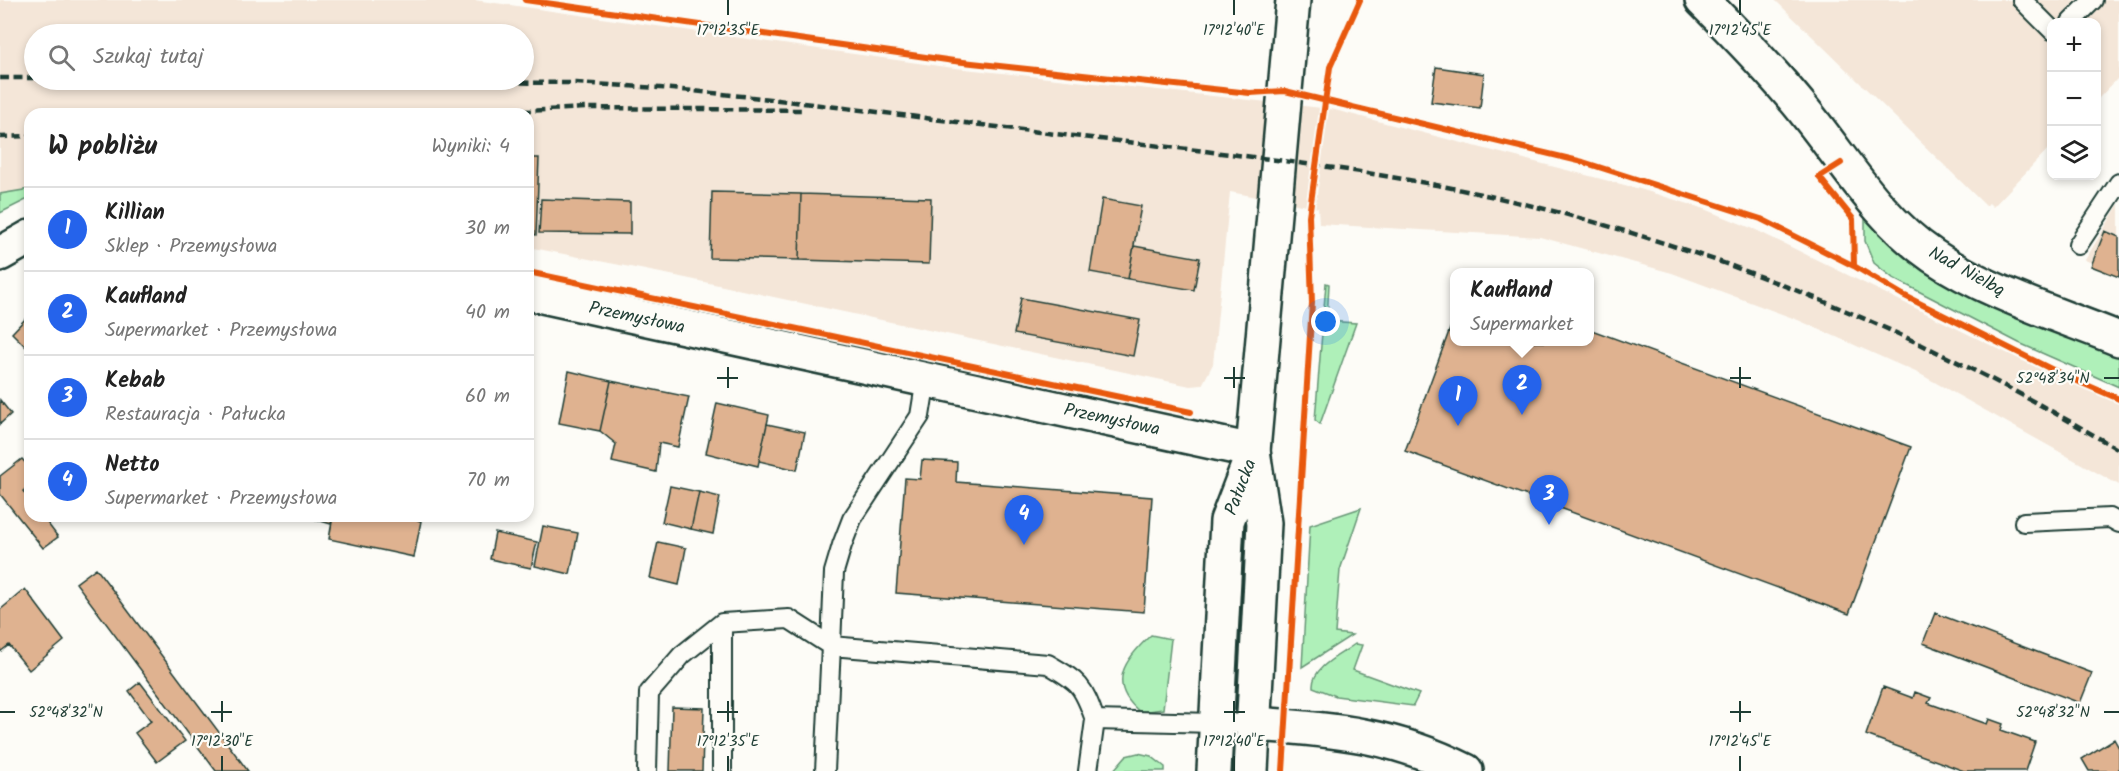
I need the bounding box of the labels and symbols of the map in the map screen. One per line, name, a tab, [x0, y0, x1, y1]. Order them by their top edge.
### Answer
text: 17°12'35"E	[697, 19, 761, 43]
text: 17°12'40"E	[1203, 19, 1266, 43]
text: 17°12'45"E	[1709, 19, 1772, 43]
street label: Nad Nielbą	[1923, 239, 2010, 305]
street label: Przemysłowa	[586, 294, 687, 343]
your location	[1311, 307, 1340, 336]
pin: 2	[1502, 366, 1541, 415]
text: 52°48'34"N	[2016, 367, 2090, 391]
pin: 1	[1438, 376, 1478, 426]
street label: Przemysłowa	[1061, 396, 1162, 445]
street label: Pałucka	[1217, 455, 1265, 520]
pin: 3	[1530, 476, 1568, 525]
pin: 4	[1004, 496, 1044, 545]
text: 52°48'32"N	[29, 701, 103, 725]
text: 52°48'32"N	[2016, 701, 2090, 725]
text: 17°12'30"E	[191, 730, 254, 754]
text: 17°12'35"E	[697, 730, 761, 754]
text: 17°12'40"E	[1203, 730, 1266, 754]
text: 17°12'45"E	[1709, 730, 1772, 754]

